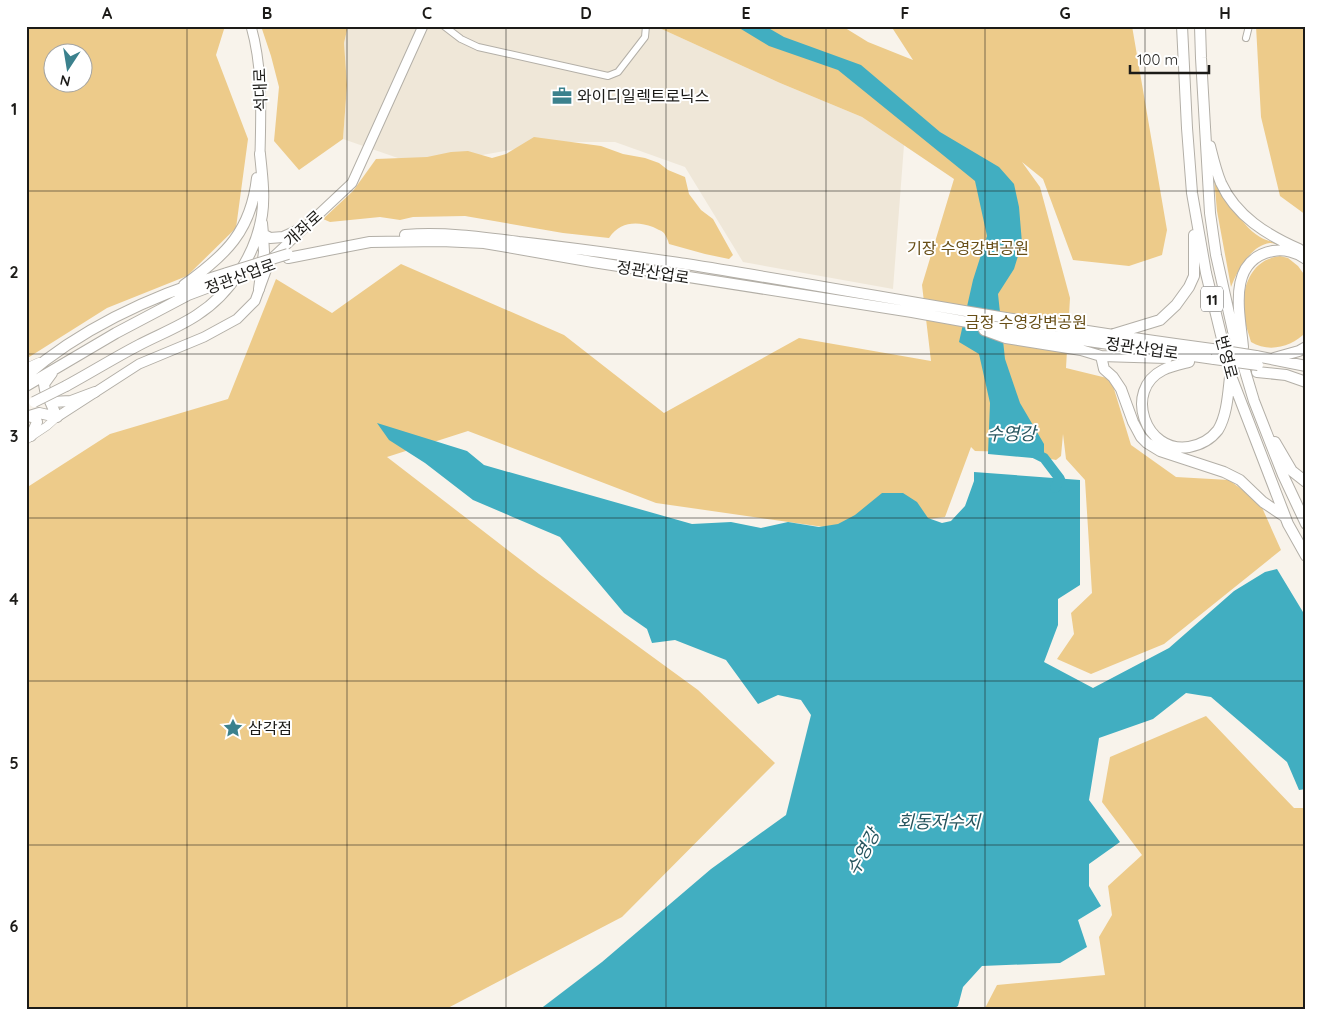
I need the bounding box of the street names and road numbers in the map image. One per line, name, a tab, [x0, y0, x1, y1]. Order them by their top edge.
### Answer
street label: 석대로	[249, 67, 271, 112]
street label: 개좌로	[280, 206, 326, 250]
street label: 정관산업로	[202, 254, 278, 298]
street label: 정관산업로	[615, 256, 691, 288]
road number: 11	[1201, 286, 1223, 312]
street label: 정관산업로	[1104, 333, 1180, 363]
street label: 번영로	[1212, 333, 1242, 381]

